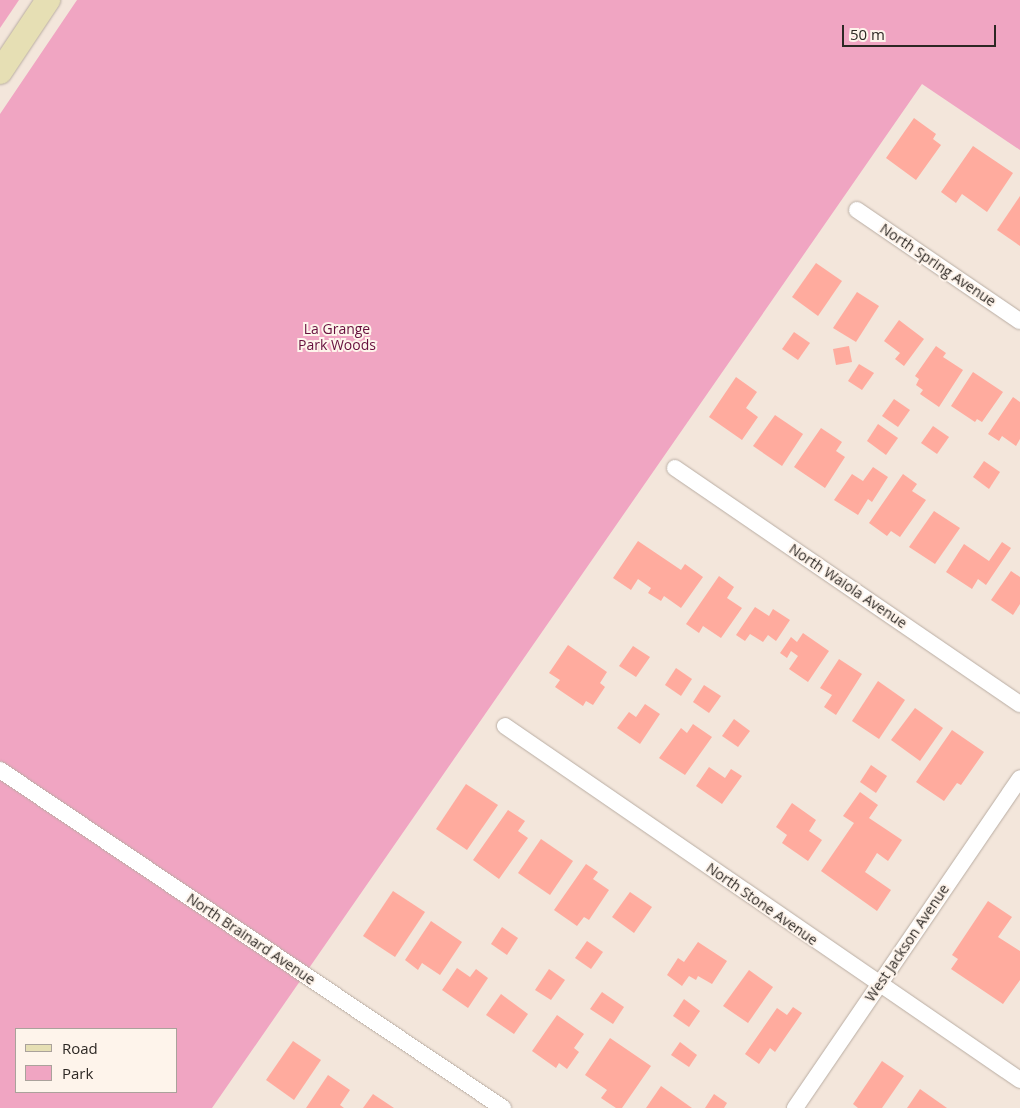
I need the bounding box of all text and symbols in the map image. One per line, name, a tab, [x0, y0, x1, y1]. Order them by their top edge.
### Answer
scale bar	[845, 15, 999, 47]
text: 50 m	[850, 24, 885, 44]
street label: North Spring Avenue	[877, 220, 999, 310]
park label: La Grange Park Woods	[298, 321, 376, 354]
street label: North Waiola Avenue	[786, 540, 910, 632]
street label: North Stone Avenue	[703, 859, 821, 949]
street label: West Jackson Avenue	[862, 881, 952, 1005]
street label: North Brainard Avenue	[184, 890, 318, 988]
legend	[15, 1028, 178, 1093]
text: Road	[62, 1038, 98, 1058]
text: Park	[62, 1063, 93, 1083]

